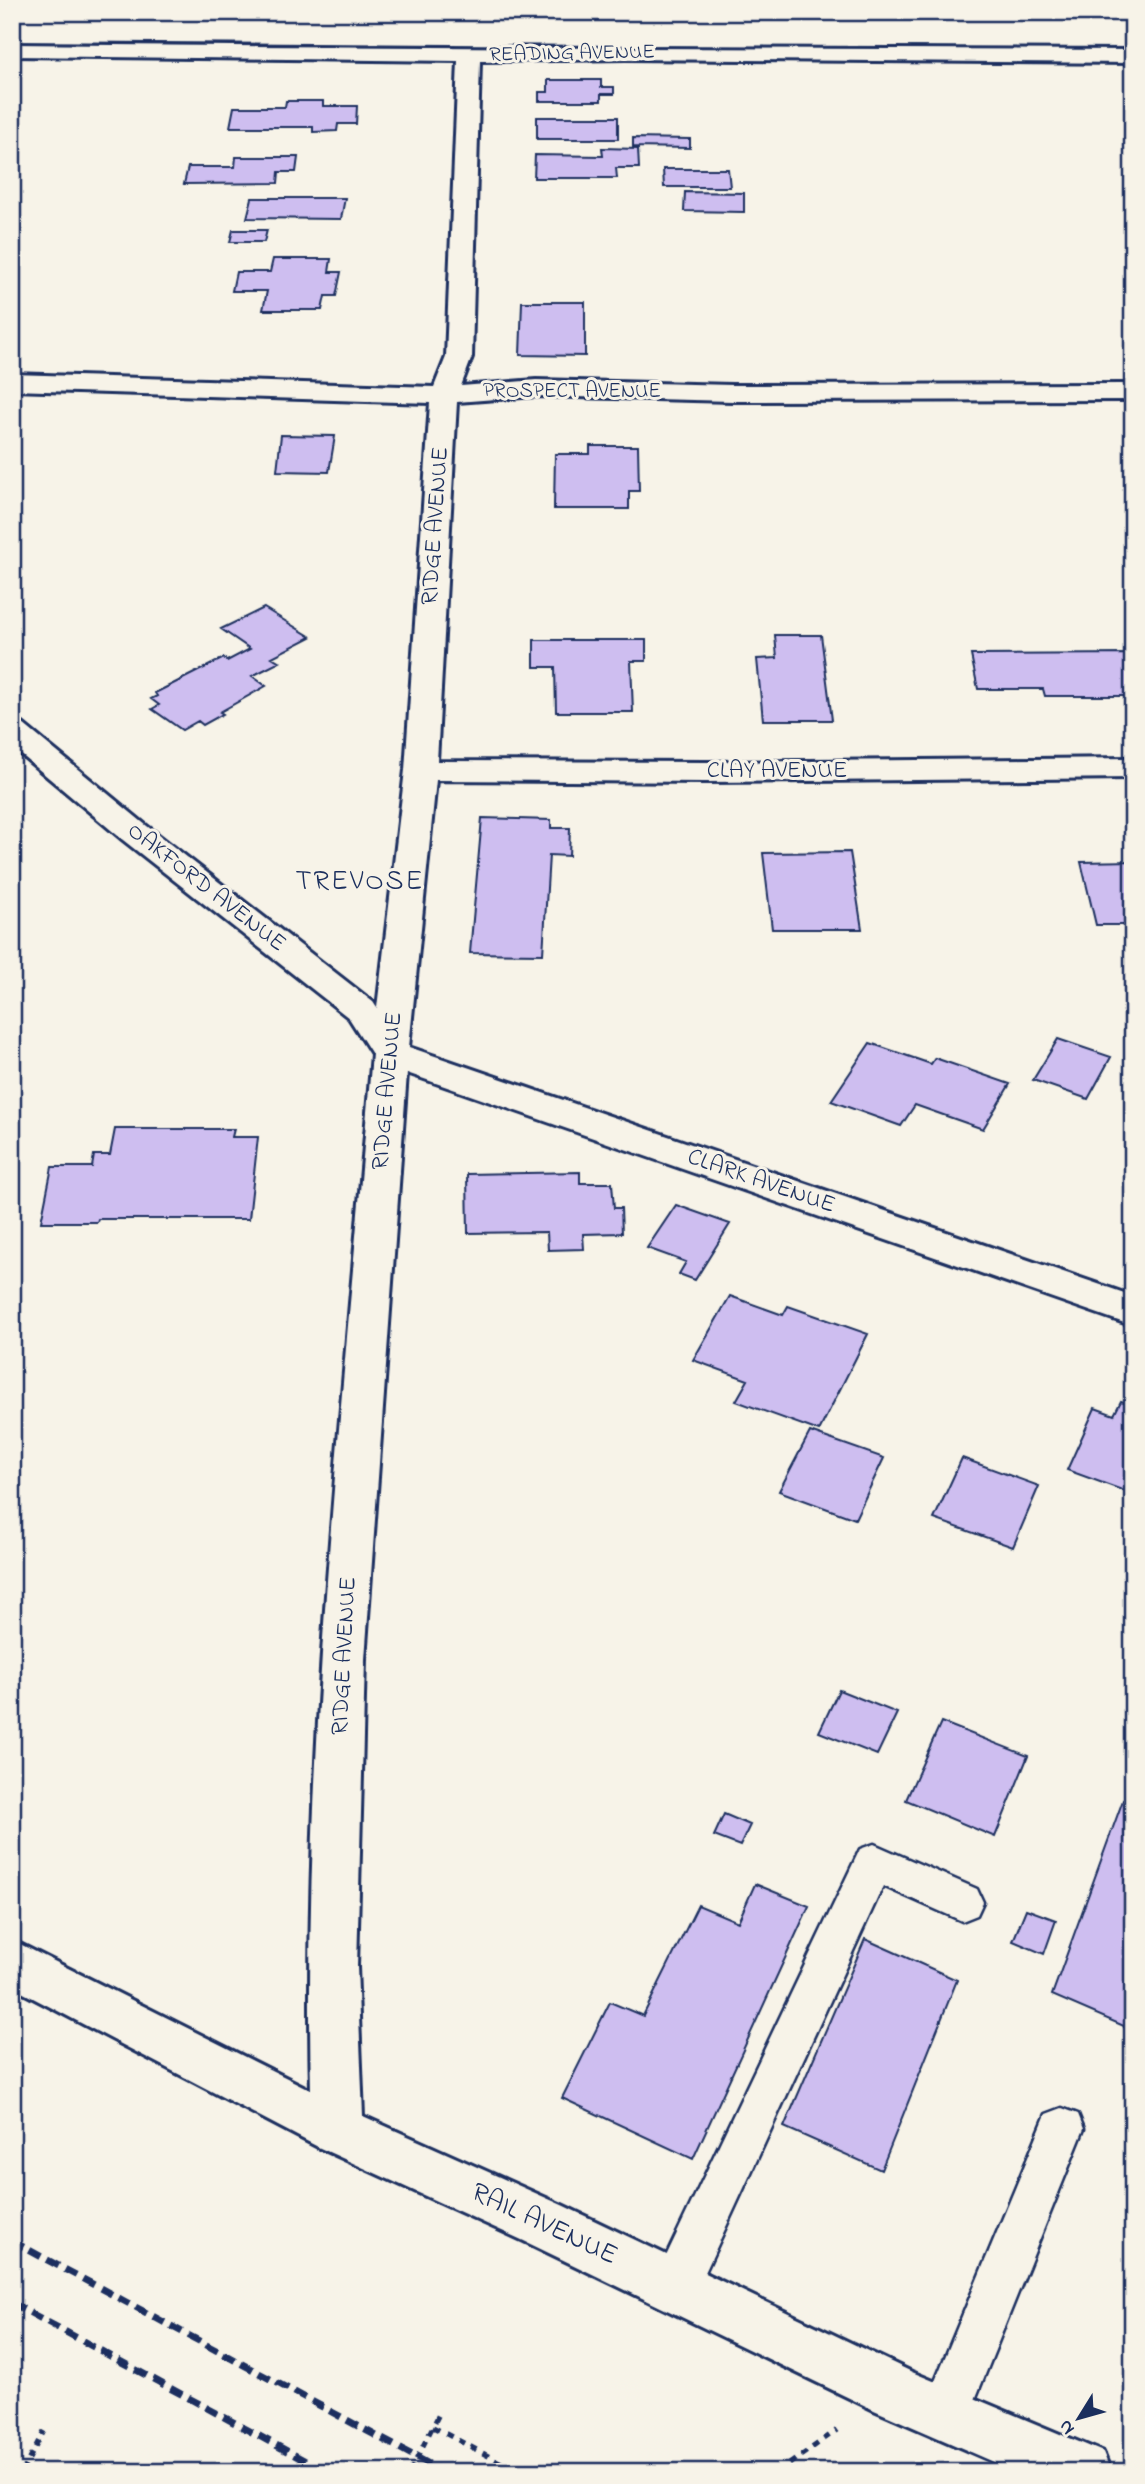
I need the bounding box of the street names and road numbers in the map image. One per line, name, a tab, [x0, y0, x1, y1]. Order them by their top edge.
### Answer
street label: READING AVENUE	[489, 38, 655, 70]
street label: PROSPECT AVENUE	[483, 377, 661, 407]
street label: RIDGE AVENUE	[413, 446, 459, 606]
street label: CLAY AVENUE	[707, 754, 847, 789]
street label: OAKFORD AVENUE	[119, 815, 293, 961]
street label: RIDGE AVENUE	[364, 1010, 412, 1172]
street label: CLARK AVENUE	[682, 1140, 840, 1224]
street label: RIDGE AVENUE	[323, 1576, 367, 1736]
street label: RAIL AVENUE	[464, 2173, 624, 2277]

